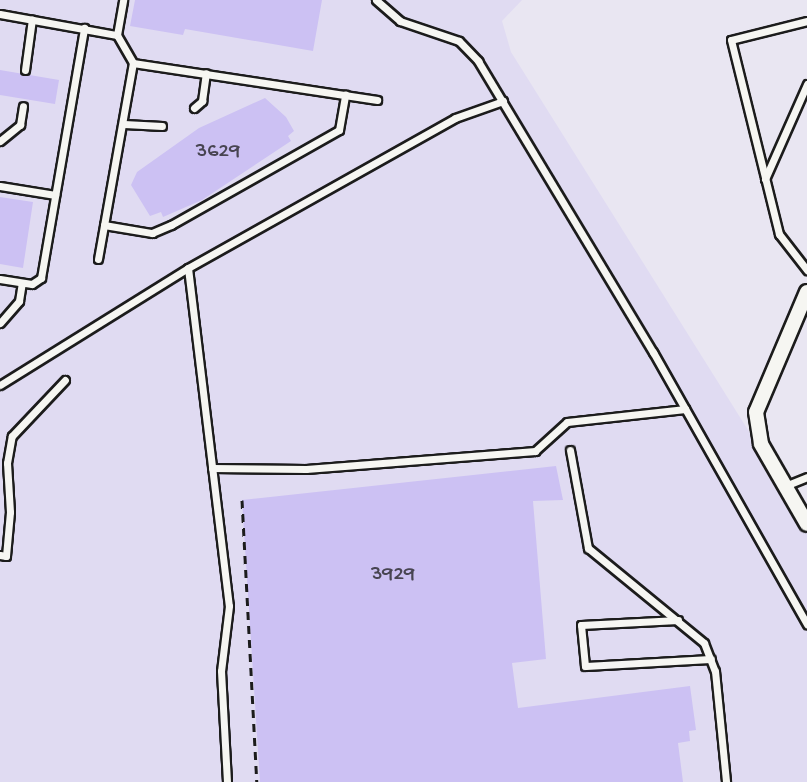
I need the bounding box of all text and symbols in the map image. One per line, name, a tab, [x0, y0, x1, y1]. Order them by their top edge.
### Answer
house number: 3629	[196, 140, 240, 166]
house number: 3929	[371, 563, 415, 589]

